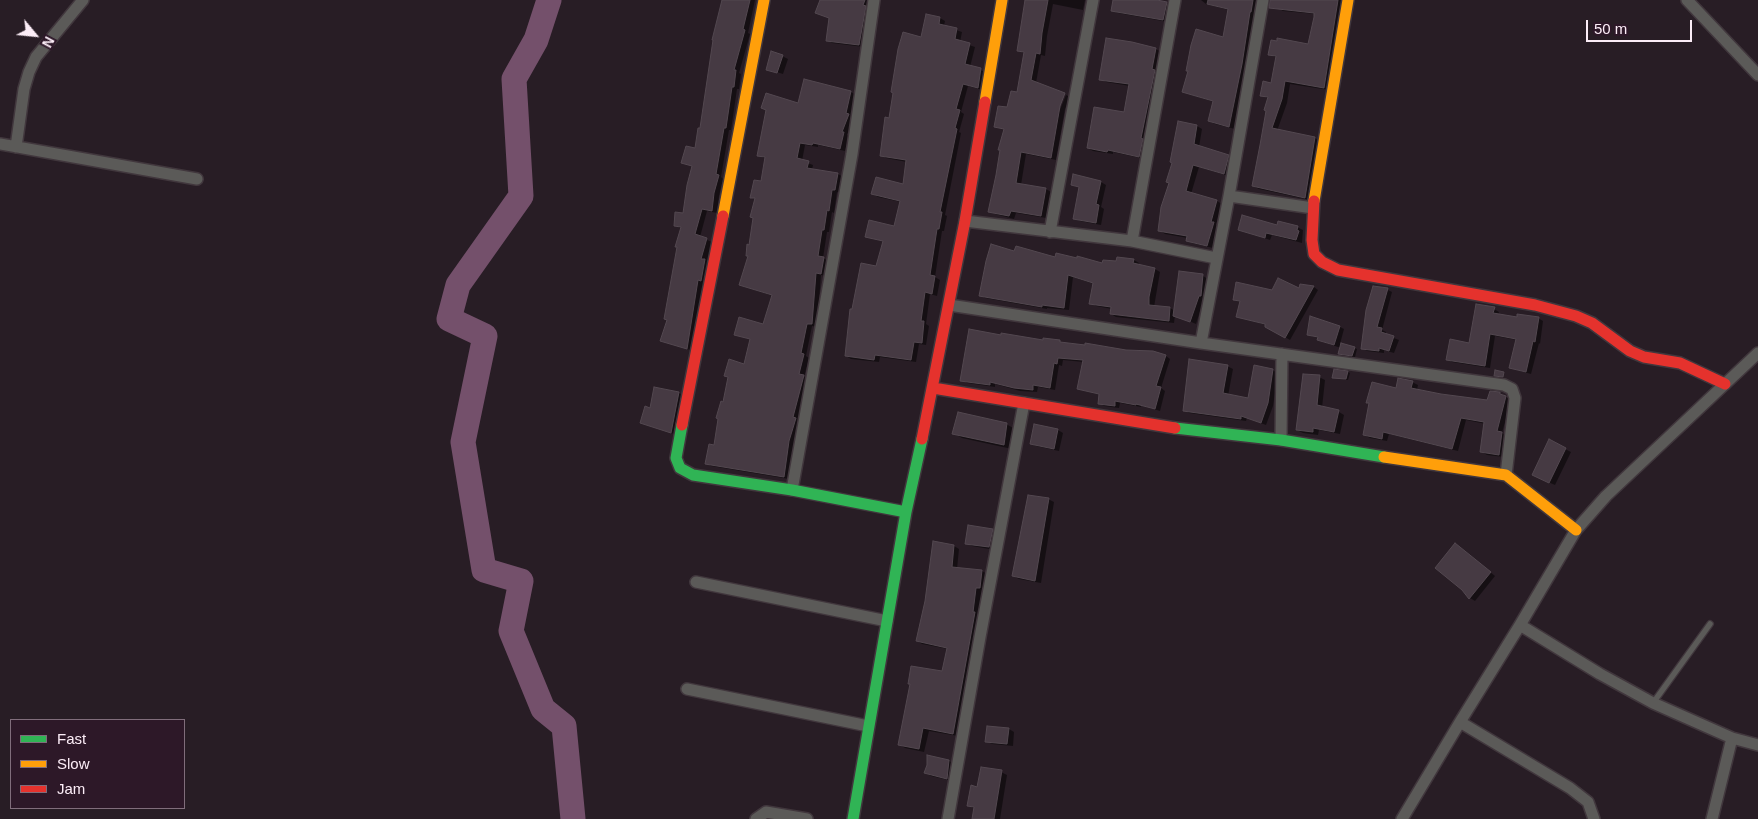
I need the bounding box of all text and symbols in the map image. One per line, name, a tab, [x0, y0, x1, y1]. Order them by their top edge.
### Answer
north arrow	[10, 10, 60, 60]
scale bar	[1588, 10, 1694, 42]
text: 50 m	[1594, 20, 1627, 37]
text: N	[39, 34, 58, 50]
legend	[10, 719, 185, 809]
text: Fast	[57, 730, 86, 747]
text: Slow	[57, 755, 90, 772]
text: Jam	[57, 780, 85, 797]

